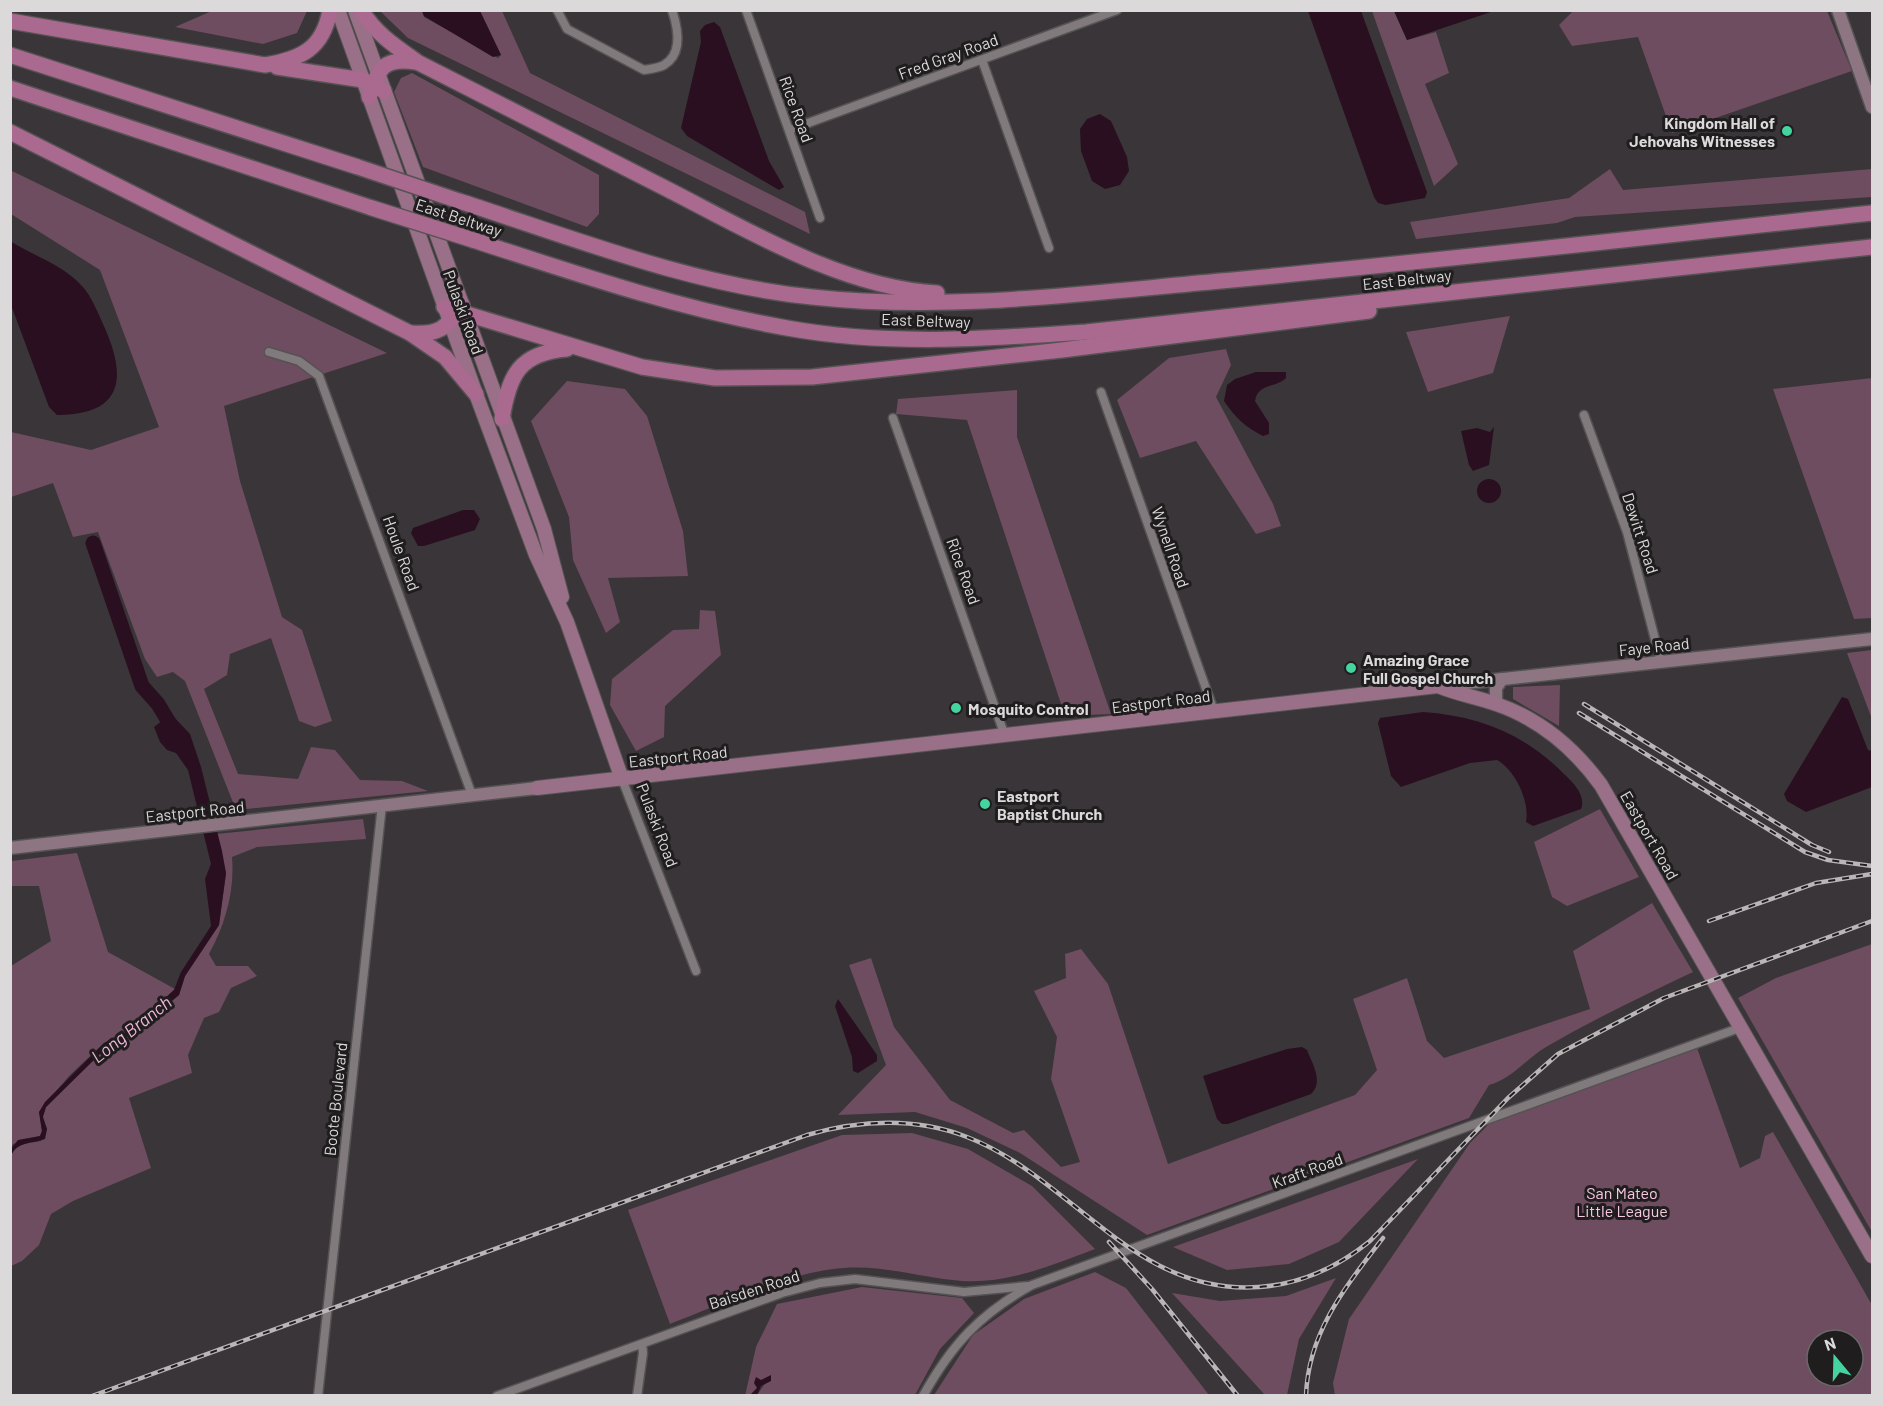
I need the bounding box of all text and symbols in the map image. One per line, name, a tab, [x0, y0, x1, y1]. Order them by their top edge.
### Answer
street label: Fred Gray Road	[896, 29, 1000, 83]
street label: Rice Road	[776, 73, 818, 145]
place label: Kingdom Hall of Jehovahs Witnesses	[1629, 113, 1775, 150]
marker: Kingdom Hall of Jehovahs Witnesses	[1780, 124, 1794, 138]
street label: East Beltway	[414, 194, 505, 240]
street label: East Beltway	[1362, 265, 1453, 293]
street label: Pulaski Road	[440, 267, 488, 357]
street label: East Beltway	[881, 309, 972, 331]
street label: Dewitt Road	[1619, 490, 1663, 576]
street label: Wynell Road	[1148, 504, 1194, 590]
street label: Houle Road	[380, 513, 424, 593]
street label: Rice Road	[943, 535, 985, 607]
street label: Faye Road	[1618, 633, 1690, 659]
place label: Amazing Grace Full Gospel Church	[1363, 650, 1493, 687]
marker: Amazing Grace Full Gospel Church	[1344, 661, 1358, 675]
street label: Eastport Road	[1111, 686, 1211, 716]
place label: Mosquito Control	[968, 699, 1089, 718]
marker: Mosquito Control	[949, 701, 963, 715]
street label: Eastport Road	[628, 741, 728, 771]
street label: Pulaski Road	[633, 780, 683, 870]
place label: Eastport Baptist Church	[997, 786, 1102, 823]
street label: Eastport Road	[1617, 787, 1683, 883]
street label: Eastport Road	[145, 796, 245, 826]
marker: Eastport Baptist Church	[978, 797, 992, 811]
water label: Long Branch	[86, 991, 176, 1067]
street label: Boote Boulevard	[320, 1041, 350, 1157]
street label: Kraft Road	[1269, 1148, 1345, 1192]
park label: San Mateo Little League	[1576, 1183, 1668, 1220]
street label: Baisden Road	[706, 1265, 802, 1313]
north arrow	[1805, 1328, 1865, 1388]
text: N	[1822, 1333, 1838, 1354]

